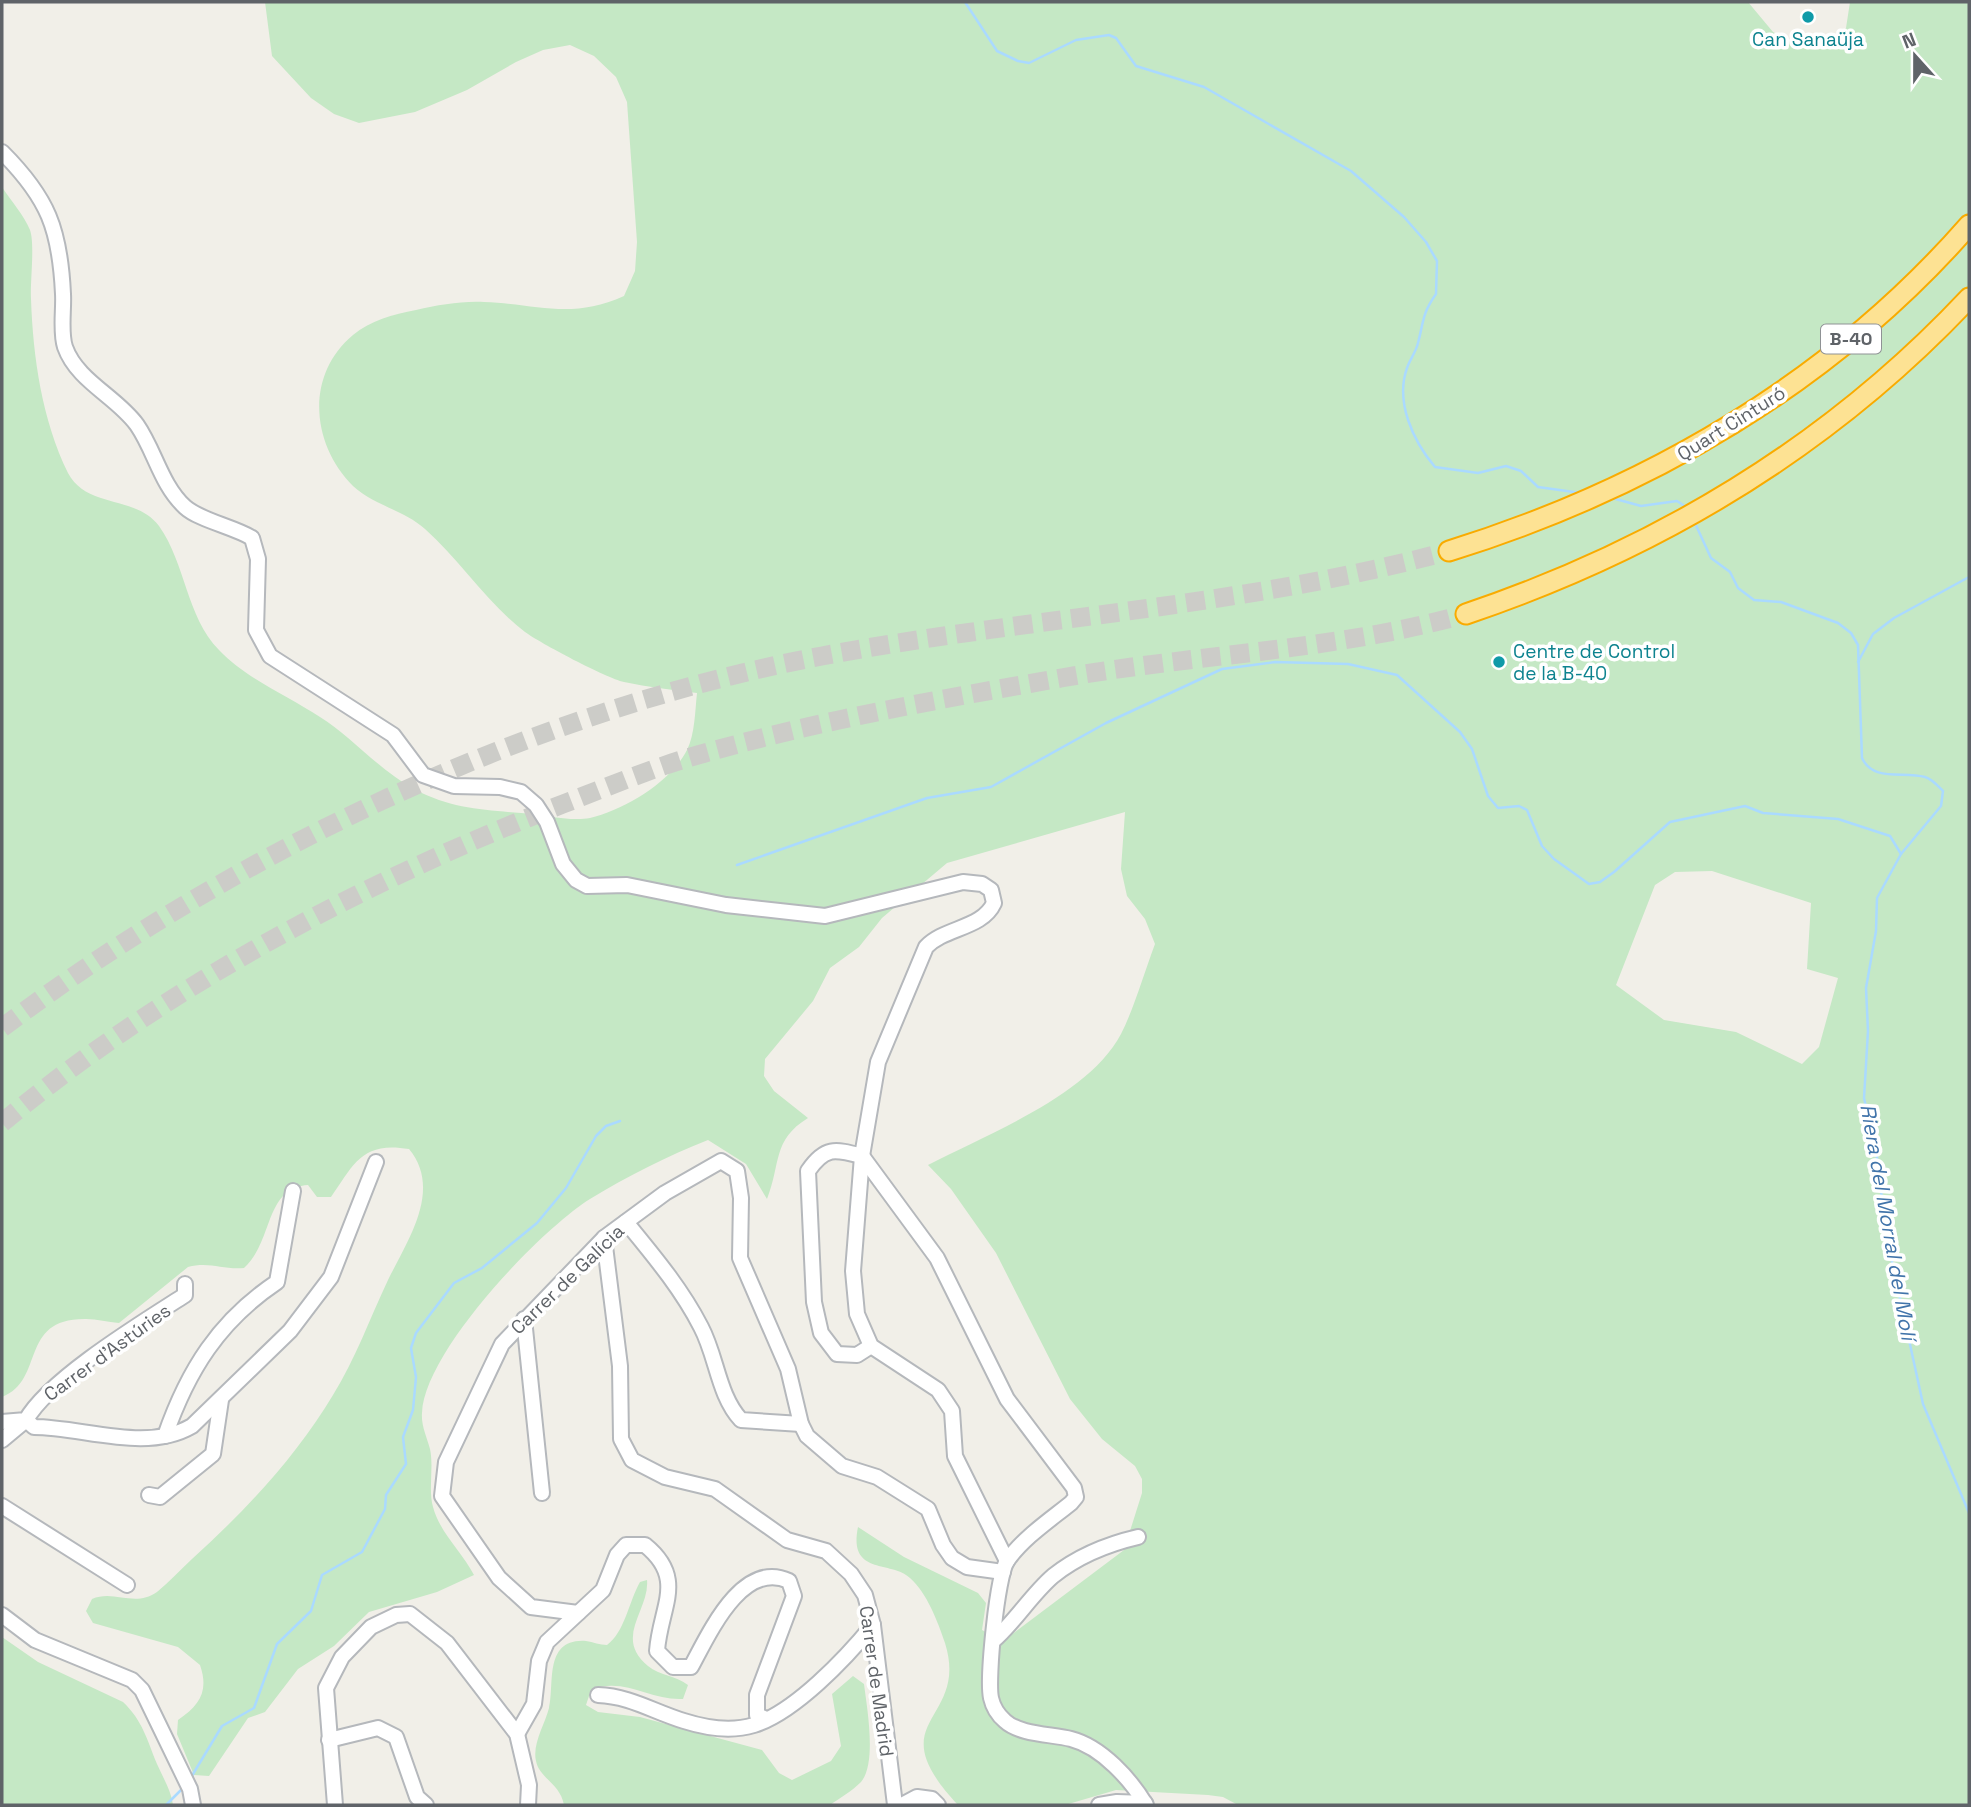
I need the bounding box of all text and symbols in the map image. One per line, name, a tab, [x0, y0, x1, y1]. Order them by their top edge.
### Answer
marker: Can Sanaüja	[1800, 9, 1816, 25]
north arrow	[1880, 21, 1950, 91]
place label: Can Sanaüja	[1752, 27, 1864, 52]
text: N	[1899, 27, 1920, 55]
road number: B-40	[1821, 324, 1881, 354]
street label: Quart Cinturó	[1672, 380, 1790, 467]
place label: Centre de Control de la B-40	[1513, 639, 1675, 686]
marker: Centre de Control de la B-40	[1491, 654, 1507, 670]
water label: Riera del Morral del Molí	[1854, 1102, 1923, 1346]
street label: Carrer de Galícia	[505, 1219, 629, 1340]
street label: Carrer d'Astúries	[39, 1298, 176, 1407]
street label: Carrer de Madrid	[854, 1604, 899, 1758]

